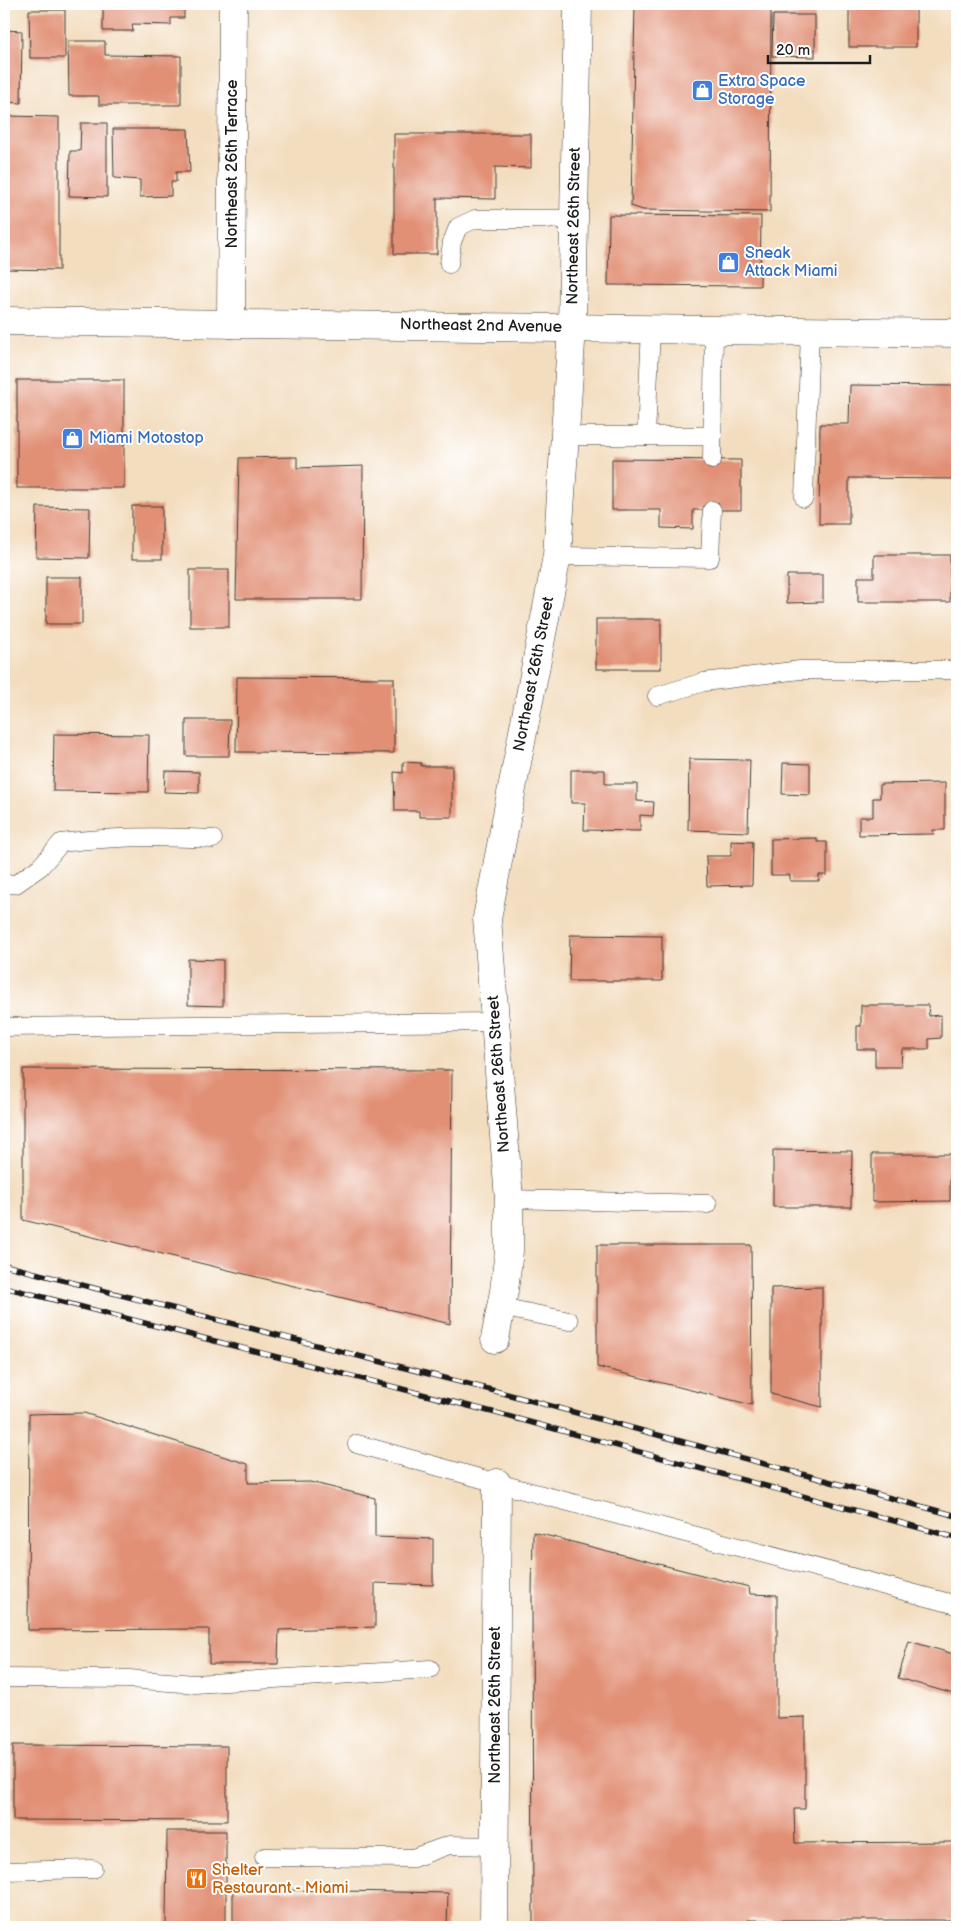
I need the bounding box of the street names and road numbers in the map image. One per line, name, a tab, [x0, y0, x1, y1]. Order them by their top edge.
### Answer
street label: Northeast 26th Terrace	[223, 79, 242, 249]
street label: Northeast 26th Street	[563, 147, 585, 305]
street label: Northeast 2nd Avenue	[400, 315, 563, 337]
street label: Northeast 26th Street	[510, 595, 558, 753]
street label: Northeast 26th Street	[484, 995, 514, 1153]
street label: Northeast 26th Street	[486, 1626, 505, 1784]

